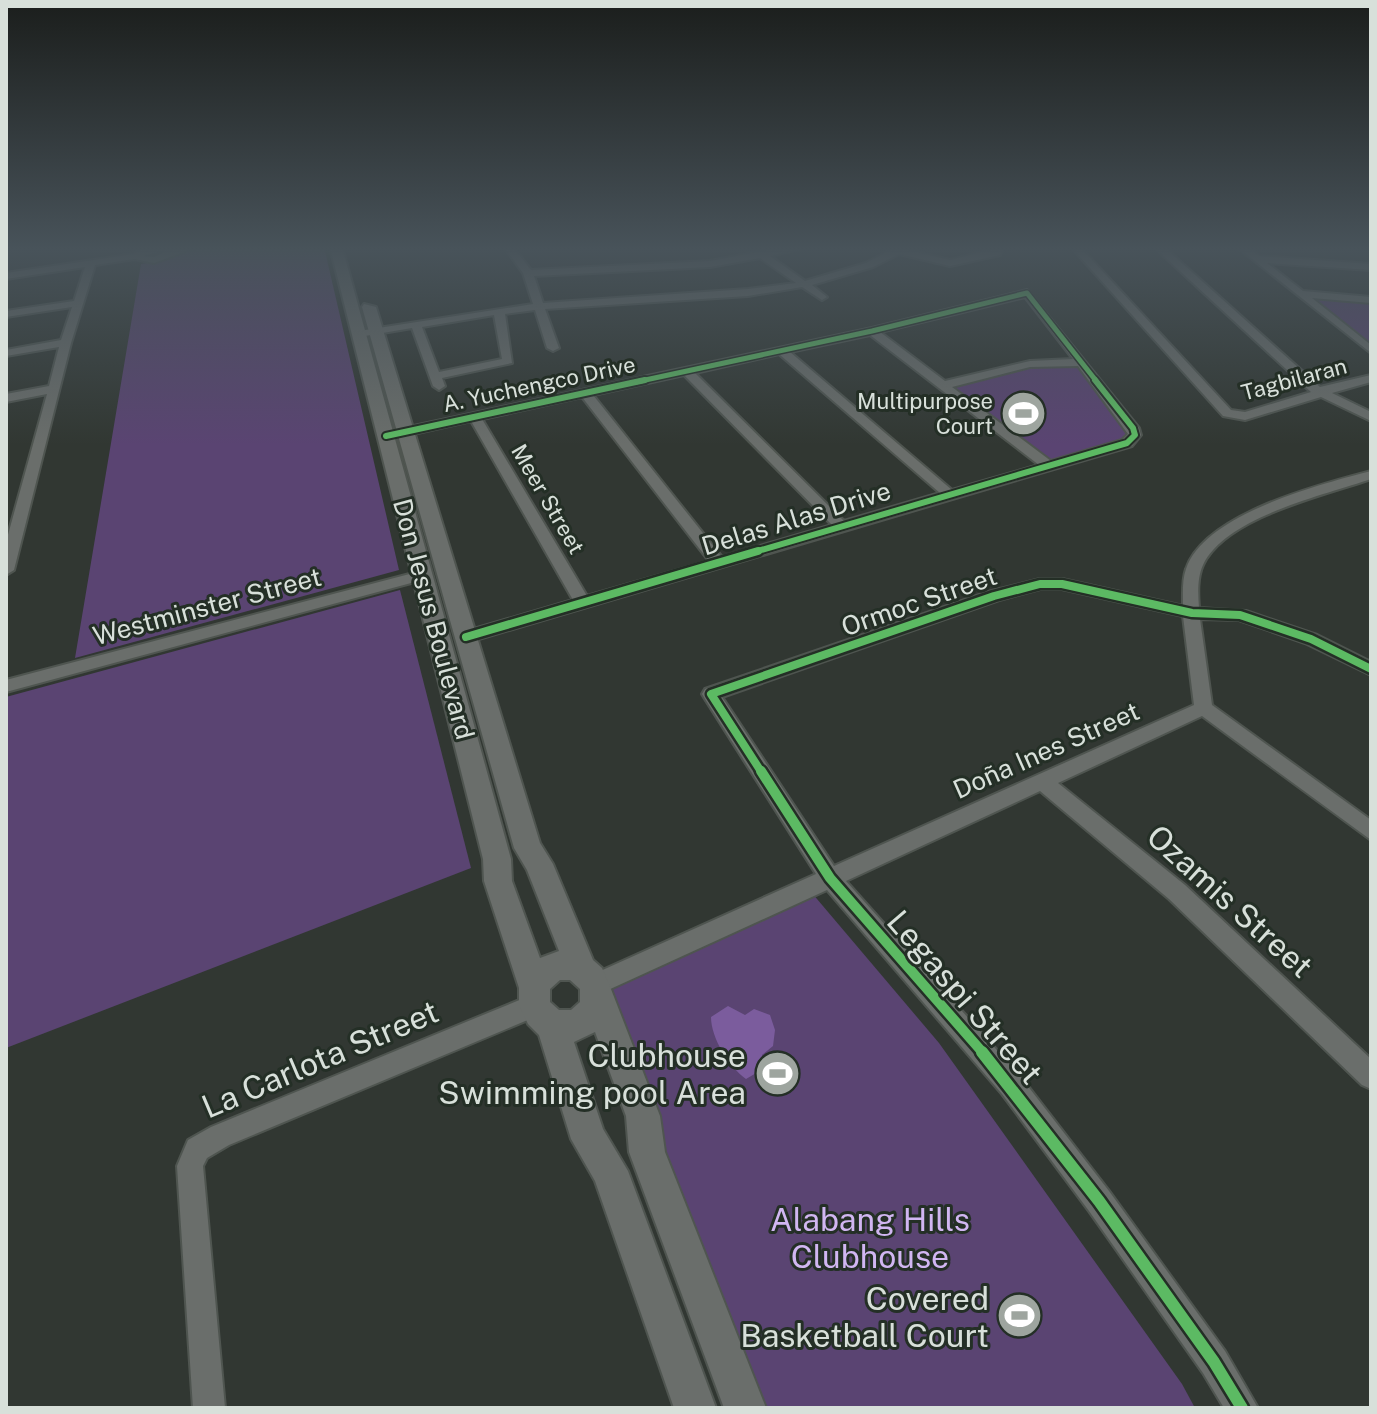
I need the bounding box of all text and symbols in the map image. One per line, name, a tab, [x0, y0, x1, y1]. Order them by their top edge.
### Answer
street label: A. Yuchengco Drive	[440, 351, 638, 417]
street label: Tagbilaran	[1238, 352, 1350, 406]
place label: Multipurpose Court	[857, 388, 993, 439]
sports icon: Multipurpose Court	[1000, 390, 1048, 438]
street label: Meer Street	[506, 439, 590, 559]
street label: Delas Alas Drive	[698, 474, 894, 562]
street label: Don Jesus Boulevard	[387, 495, 481, 743]
street label: Ormoc Street	[837, 560, 1001, 642]
street label: Westminster Street	[89, 561, 325, 651]
street label: Doña Ines Street	[948, 695, 1144, 805]
street label: Ozamis Street	[1140, 817, 1320, 985]
street label: Legaspi Street	[880, 903, 1050, 1091]
street label: La Carlota Street	[196, 993, 444, 1125]
place label: Clubhouse Swimming pool Area	[438, 1037, 746, 1111]
sports icon: Clubhouse Swimming pool Area	[753, 1049, 801, 1097]
park label: Alabang Hills Clubhouse	[770, 1201, 970, 1275]
place label: Covered Basketball Court	[740, 1280, 989, 1354]
sports icon: Covered Basketball Court	[996, 1292, 1044, 1340]

